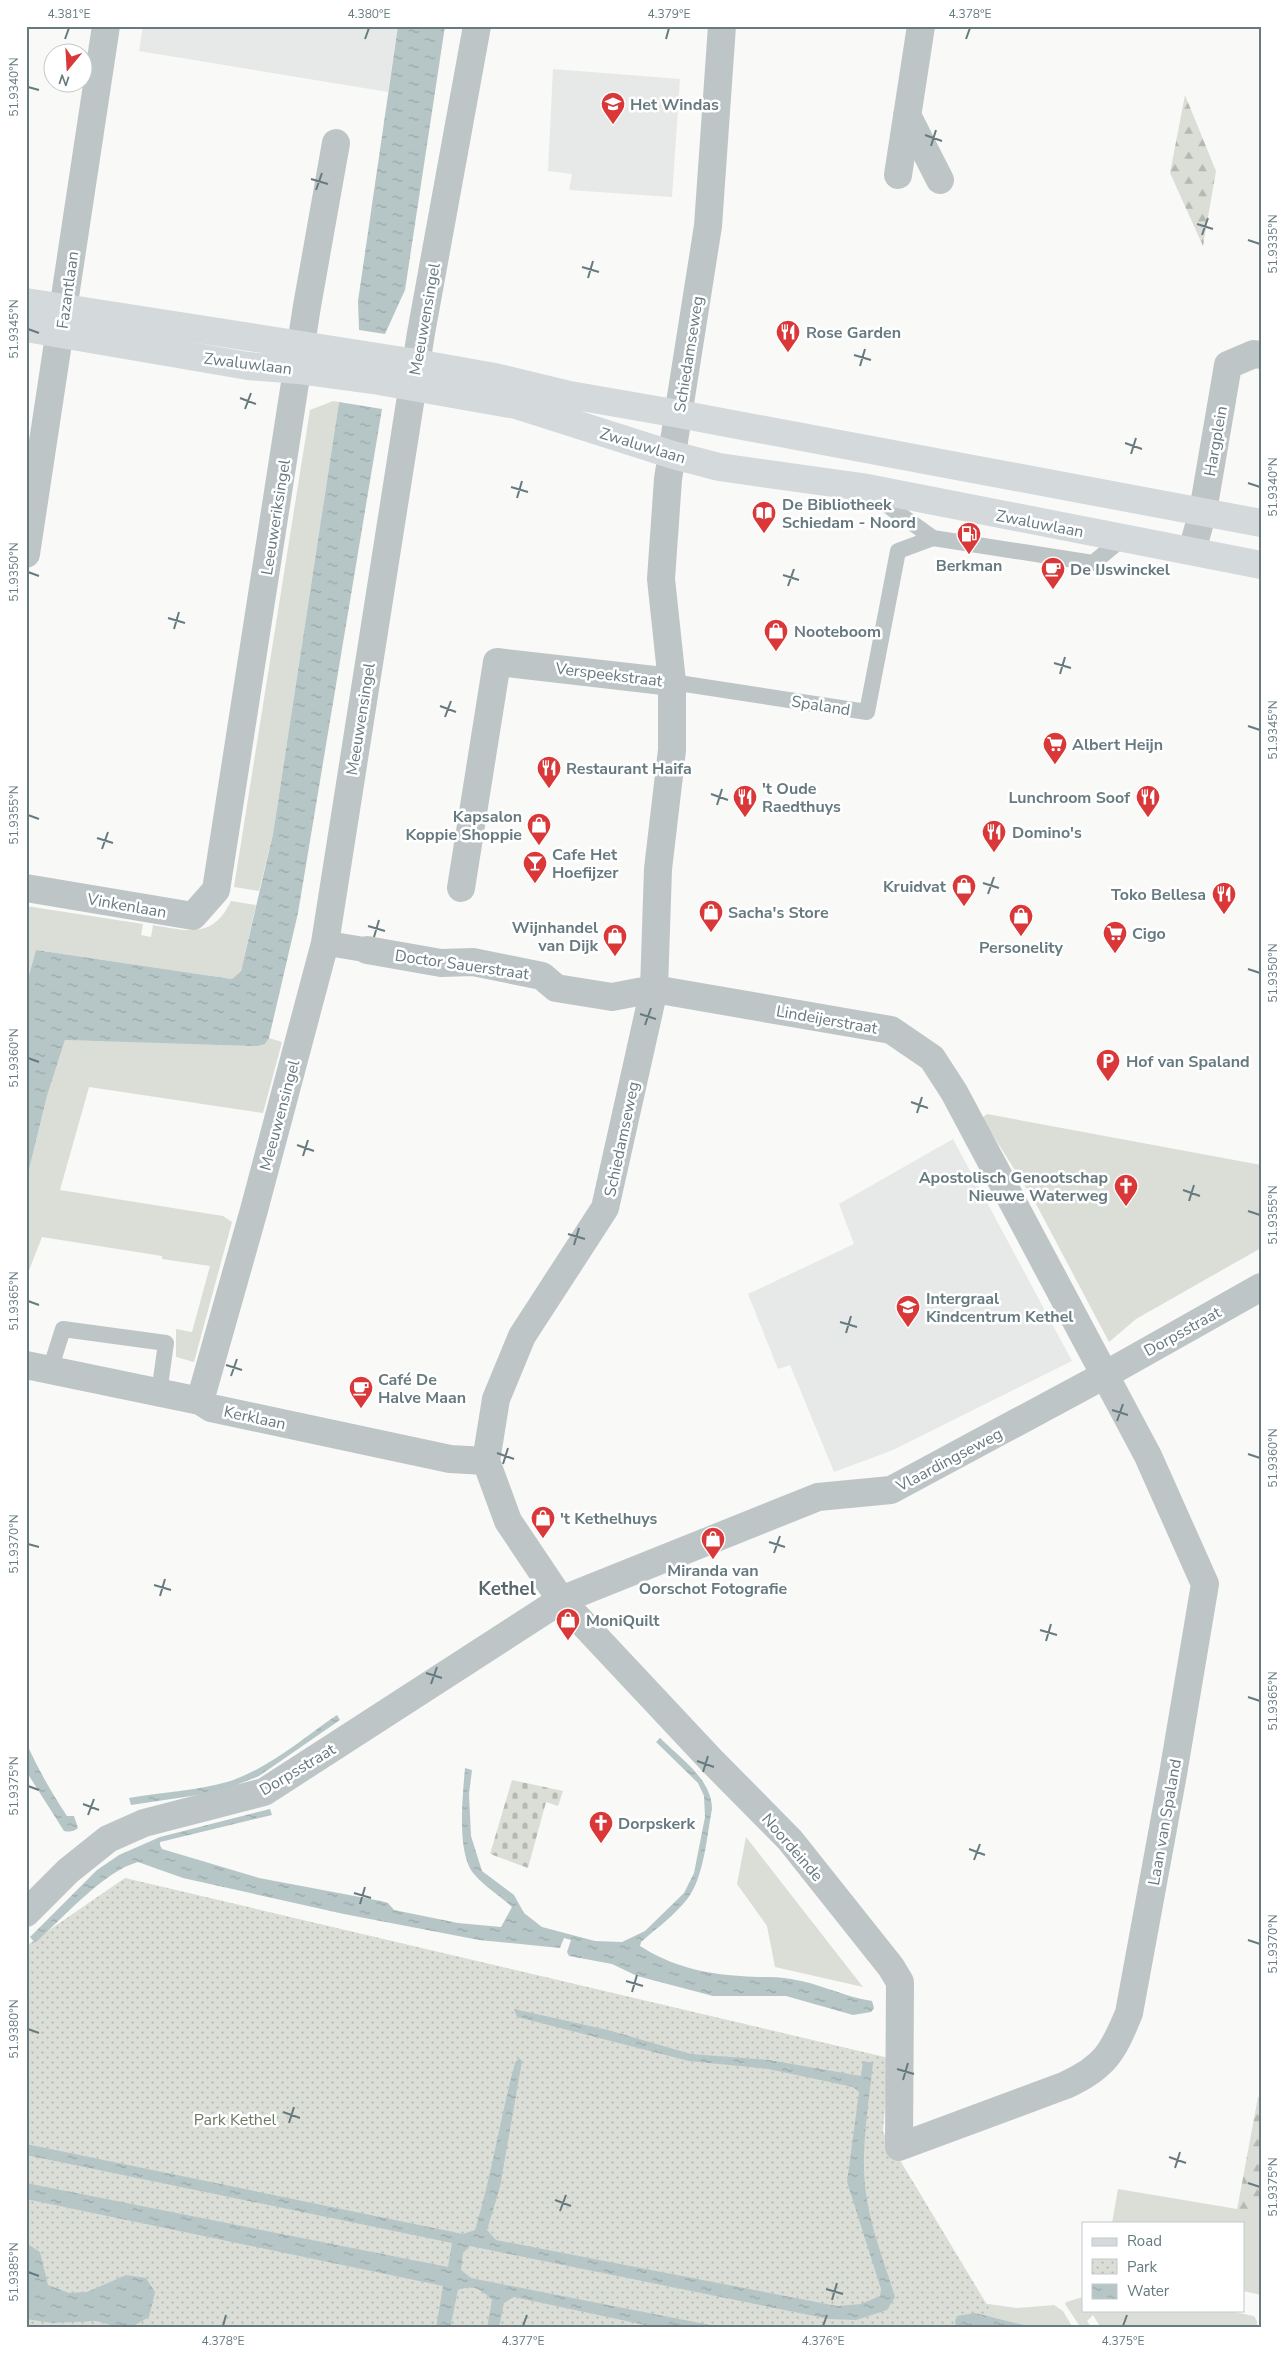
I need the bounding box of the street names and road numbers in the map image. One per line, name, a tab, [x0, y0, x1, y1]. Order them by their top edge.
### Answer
street label: Fazantlaan	[52, 250, 84, 330]
street label: Meeuwensingel	[404, 261, 446, 377]
street label: Schiedamseweg	[669, 294, 709, 414]
street label: Zwaluwlaan	[203, 348, 293, 380]
street label: Hargplein	[1199, 404, 1233, 478]
street label: Zwaluwlaan	[597, 422, 688, 469]
street label: Leeuweriksingel	[256, 457, 296, 577]
street label: Zwaluwlaan	[994, 505, 1085, 543]
street label: Verspeekstraat	[553, 657, 664, 693]
street label: Meeuwensingel	[341, 661, 381, 777]
street label: Spaland	[790, 690, 852, 721]
street label: Vinkenlaan	[85, 888, 168, 924]
street label: Doctor Sauerstraat	[393, 945, 531, 985]
street label: Lindeijerstraat	[774, 1000, 880, 1040]
street label: Meeuwensingel	[255, 1057, 305, 1173]
street label: Schiedamseweg	[599, 1080, 645, 1199]
street label: Dorpsstraat	[1140, 1301, 1225, 1362]
street label: Kerklaan	[222, 1401, 288, 1435]
street label: Vlaardingseweg	[892, 1423, 1006, 1498]
street label: Dorpsstraat	[255, 1738, 340, 1801]
street label: Laan van Spaland	[1143, 1757, 1187, 1887]
street label: Noordeinde	[756, 1809, 828, 1886]

